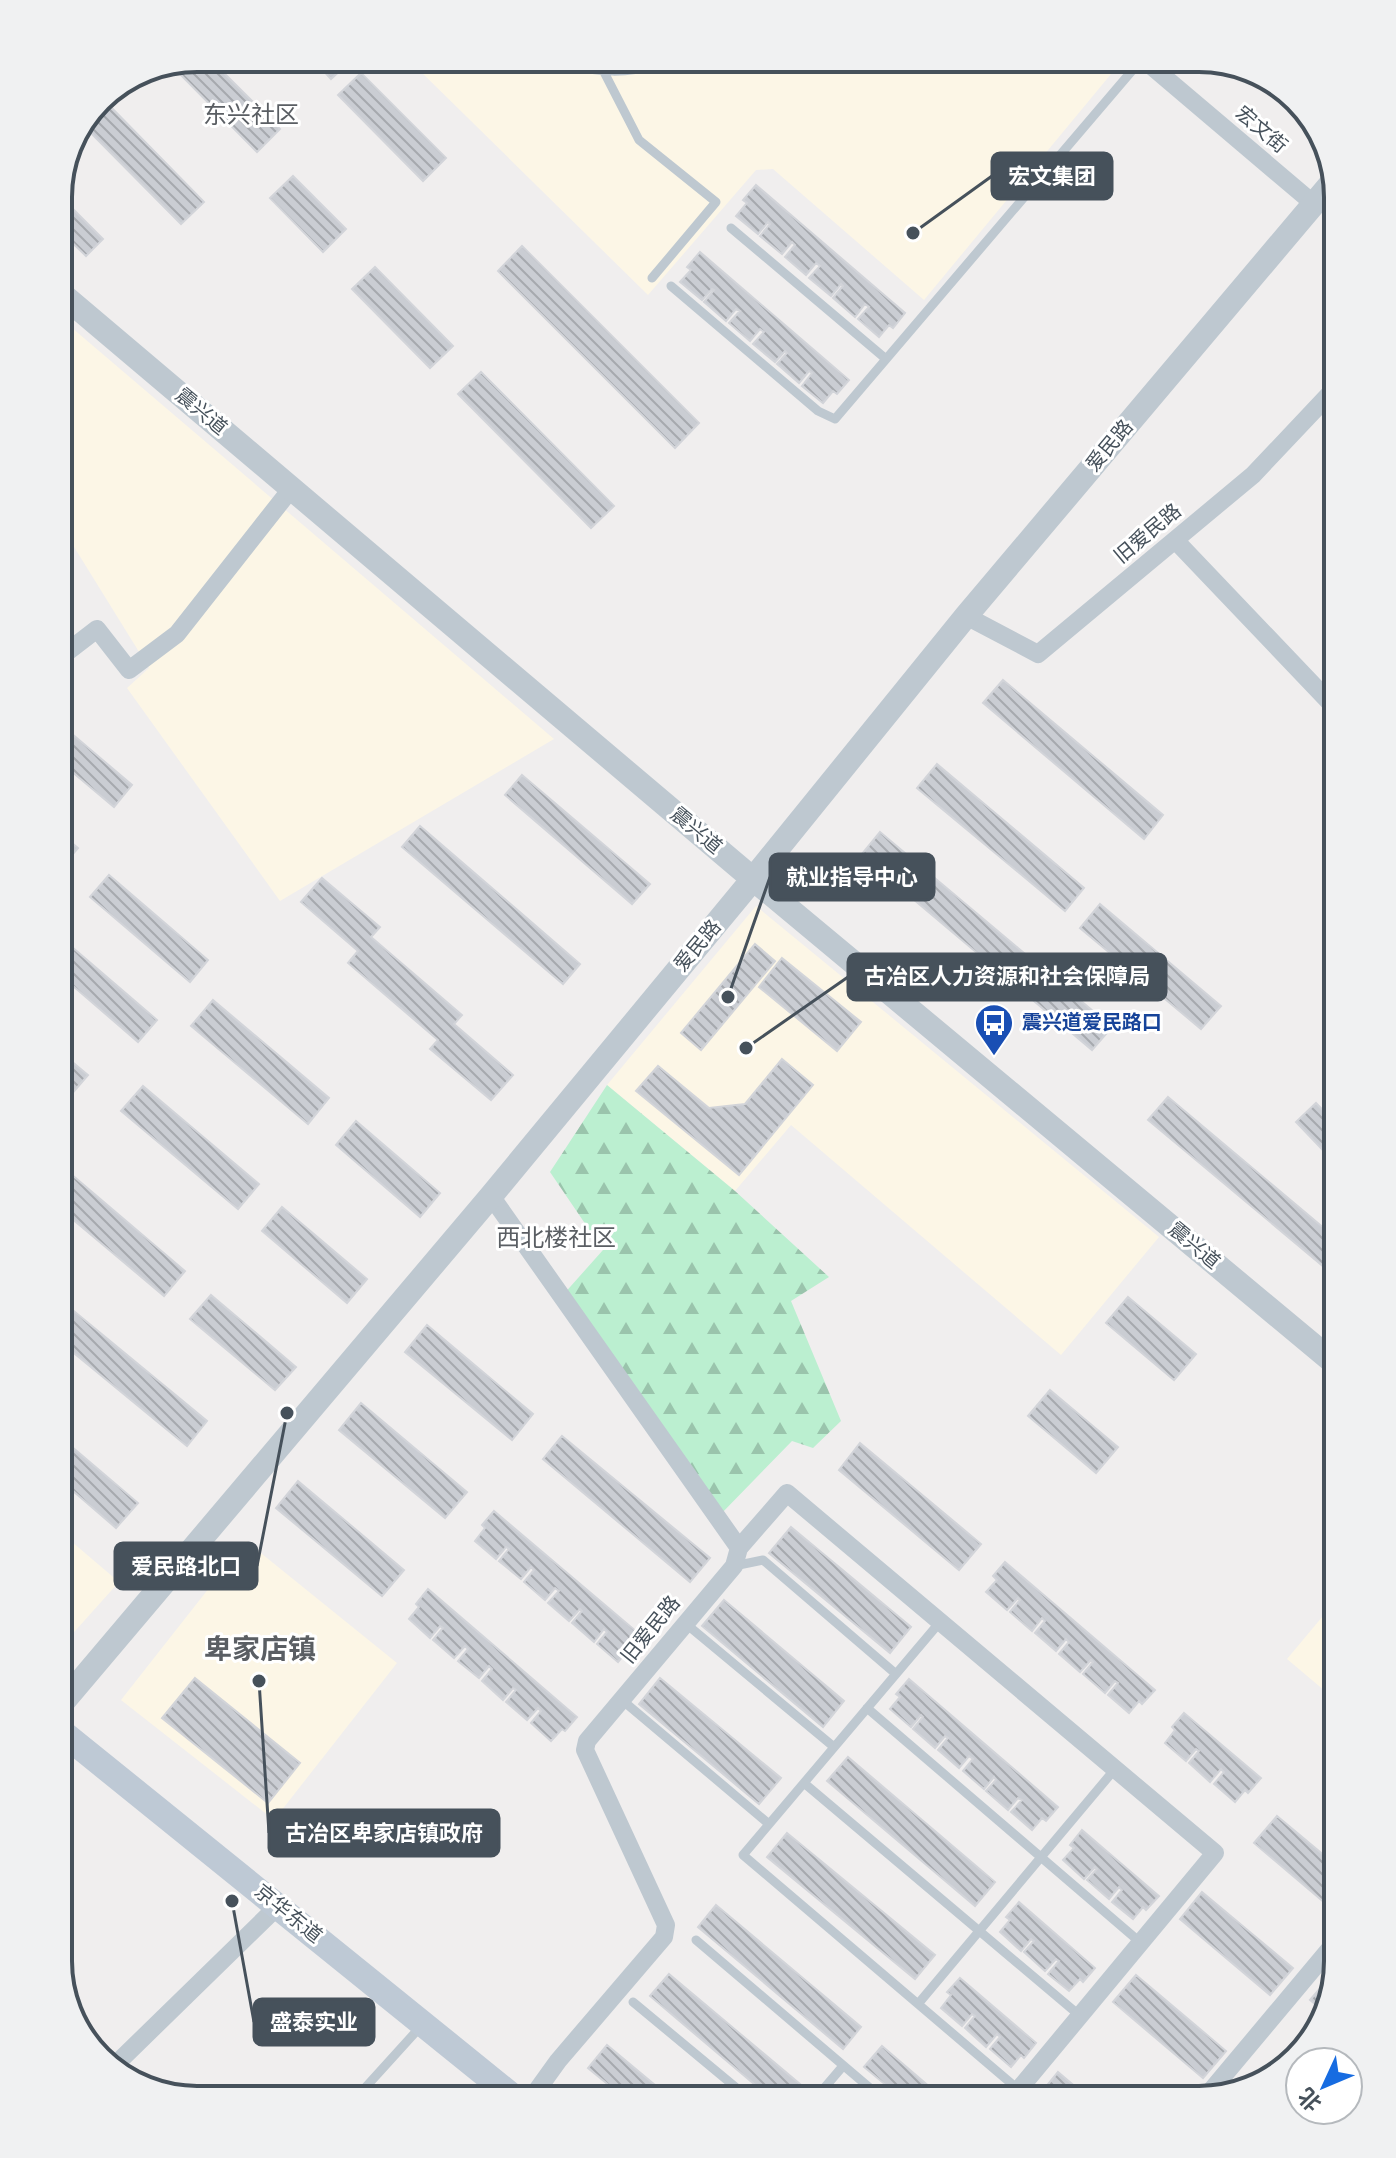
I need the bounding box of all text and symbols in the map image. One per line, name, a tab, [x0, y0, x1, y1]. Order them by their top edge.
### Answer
district label: 东兴社区	[203, 101, 299, 130]
street label: 宏文街	[1230, 102, 1292, 158]
callout: 宏文集团	[992, 153, 1112, 199]
text: 宏文集团	[1008, 164, 1096, 190]
street label: 震兴道	[170, 384, 232, 440]
street label: 爱民路	[1082, 415, 1138, 477]
street label: 旧爱民路	[1110, 499, 1186, 569]
street label: 震兴道	[665, 803, 727, 859]
callout: 就业指导中心	[770, 854, 934, 900]
text: 就业指导中心	[786, 865, 918, 891]
street label: 爱民路	[670, 915, 726, 977]
callout: 古冶区人力资源和社会保障局	[848, 954, 1166, 1000]
text: 古冶区人力资源和社会保障局	[864, 964, 1150, 990]
bus stop icon: 震兴道爱民路口	[973, 1002, 1015, 1057]
place label: 震兴道爱民路口	[1022, 1011, 1162, 1035]
street label: 震兴道	[1163, 1218, 1225, 1274]
district label: 西北楼社区	[496, 1224, 616, 1253]
callout: 爱民路北口	[115, 1543, 257, 1589]
text: 爱民路北口	[131, 1554, 241, 1580]
street label: 旧爱民路	[617, 1591, 685, 1669]
district label: 卑家店镇	[204, 1633, 316, 1667]
callout: 古冶区卑家店镇政府	[269, 1810, 499, 1856]
text: 古冶区卑家店镇政府	[285, 1821, 483, 1847]
street label: 京华东道	[249, 1880, 327, 1948]
callout: 盛泰实业	[254, 1999, 374, 2045]
text: 盛泰实业	[270, 2010, 358, 2036]
north arrow	[1284, 2046, 1364, 2126]
text: 北	[1293, 2082, 1327, 2116]

